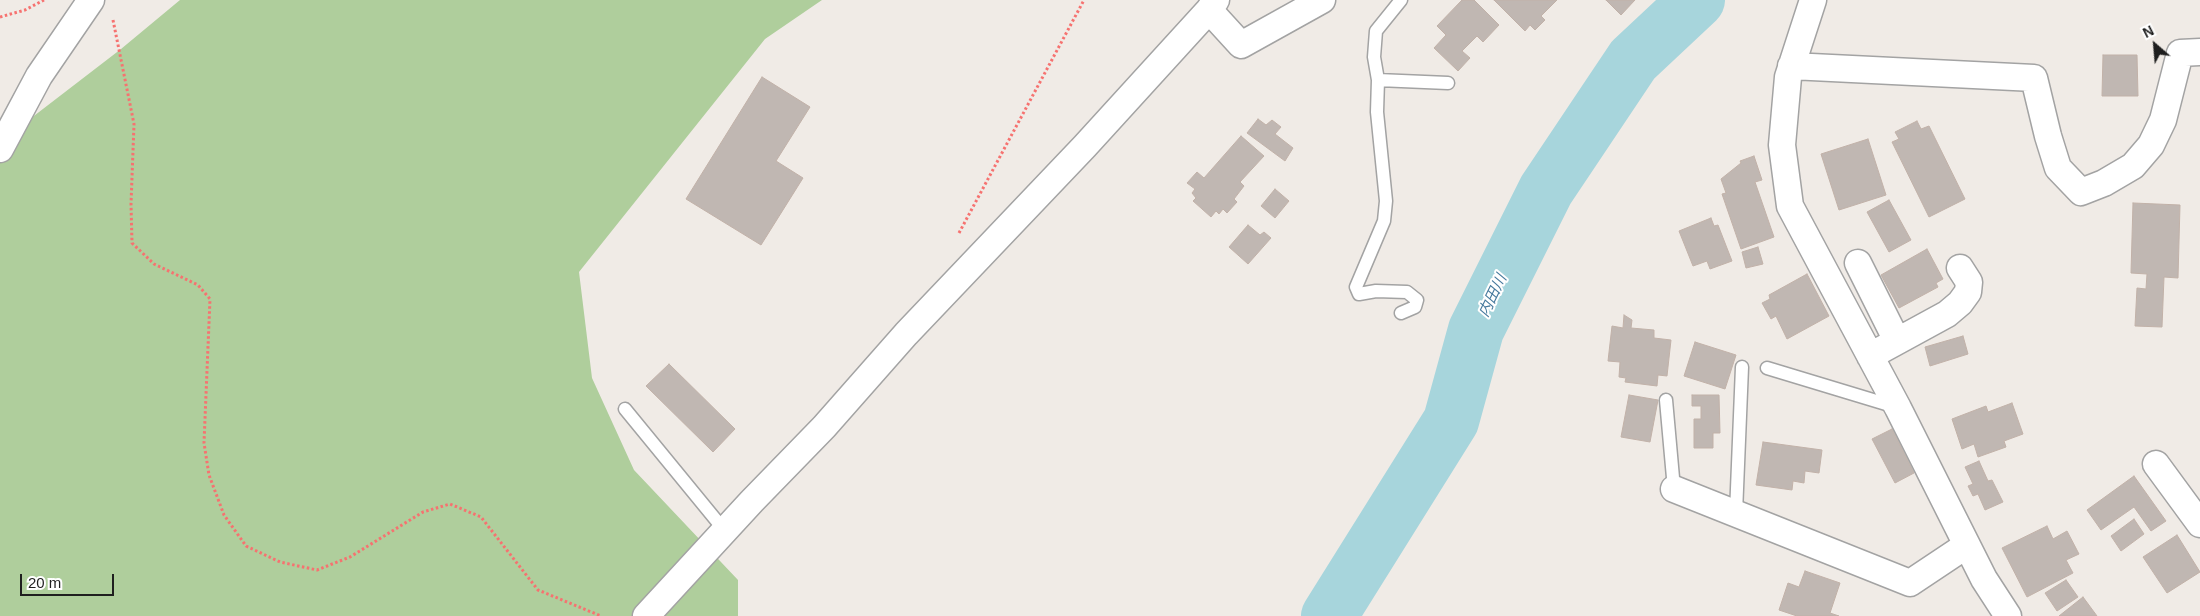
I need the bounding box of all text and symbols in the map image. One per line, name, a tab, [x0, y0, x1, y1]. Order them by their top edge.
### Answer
north arrow	[2130, 20, 2180, 70]
text: N	[2140, 22, 2156, 41]
water label: 内田川	[1475, 272, 1511, 320]
scale bar	[22, 564, 116, 596]
text: 20 m	[28, 574, 61, 591]

